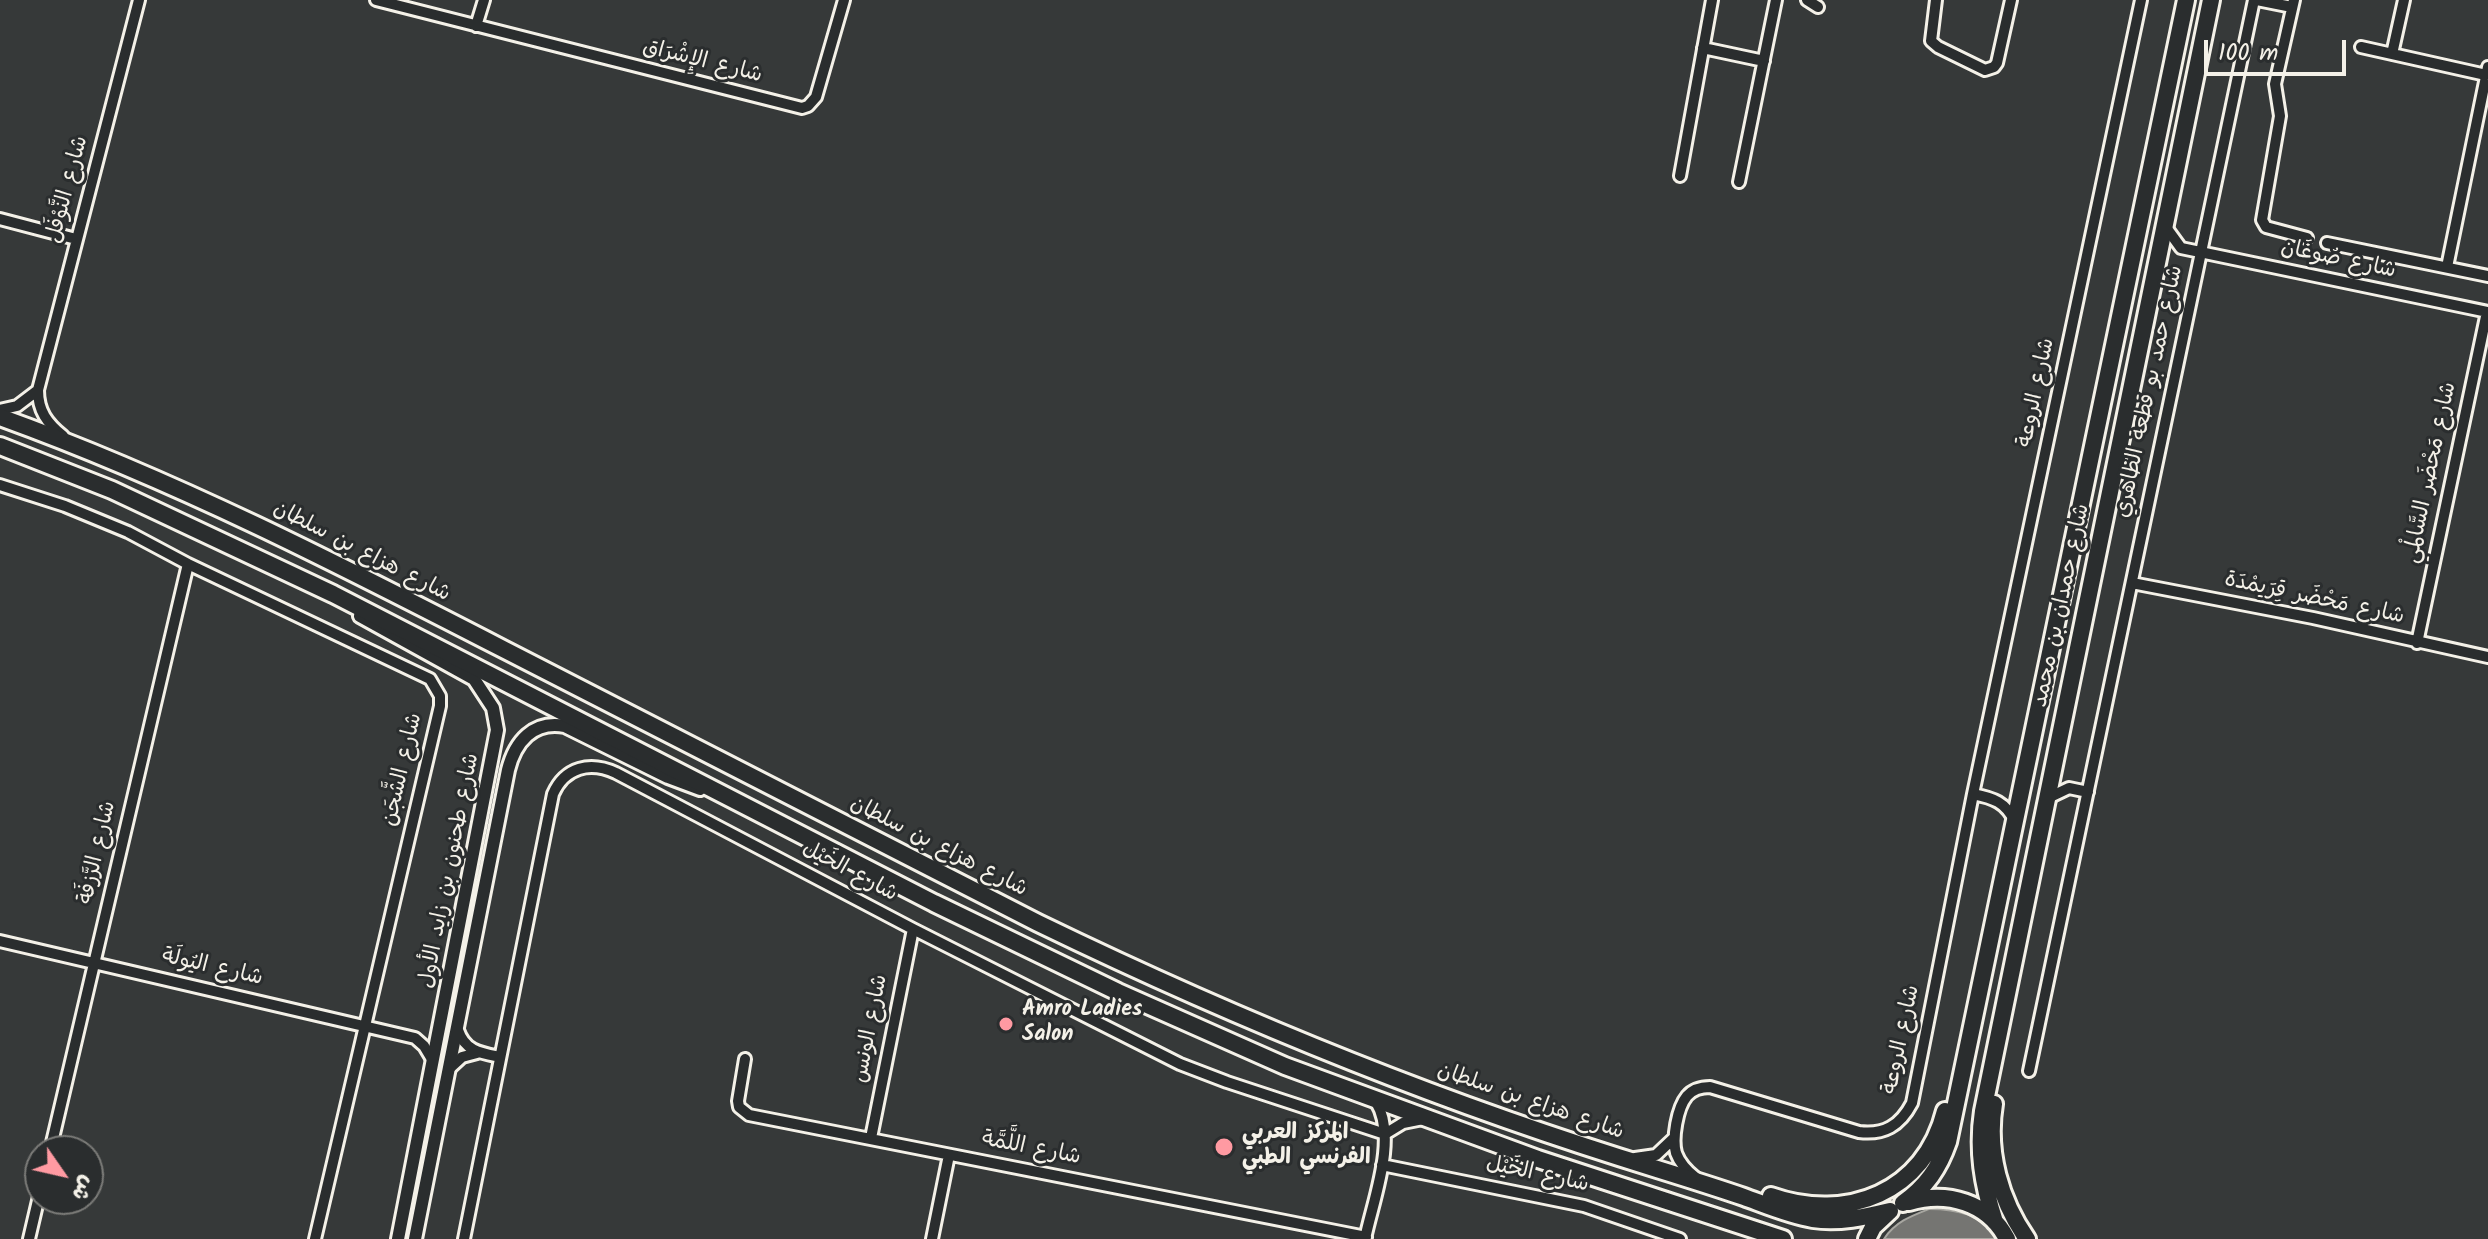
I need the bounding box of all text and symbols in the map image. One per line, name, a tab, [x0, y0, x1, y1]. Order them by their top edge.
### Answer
scale bar	[2208, 24, 2350, 74]
text: 100 m	[2218, 34, 2278, 73]
street label: شارع الإِشْرَاق	[639, 35, 765, 91]
street label: شارع النَّوْفَل	[42, 133, 96, 247]
street label: شارع صُوغَان	[2278, 236, 2398, 286]
street label: شارع حمد بو قطعة الظاهري	[2111, 263, 2191, 521]
street label: شارع الروعة	[2014, 336, 2062, 450]
street label: شارع مَحْضَر السَّالْمي	[2400, 380, 2464, 566]
street label: شارع هزاع بن سلطان	[268, 497, 454, 609]
street label: شارع حمدان بن محمد	[2029, 502, 2097, 710]
street label: شارع مَحْضَر قِرَيمْدَة	[2222, 568, 2406, 632]
street label: شارع الشَّجَن	[378, 711, 430, 829]
street label: شارع طحنون بن زايد الأول	[415, 751, 487, 991]
street label: شارع هزاع بن سلطان	[845, 792, 1031, 904]
street label: شارع الرَّزفَة	[74, 799, 124, 907]
street label: شارع الخَيْل	[797, 837, 901, 909]
street label: شارع اليُولَة	[159, 945, 265, 993]
street label: شارع الونس	[849, 973, 895, 1085]
street label: شارع الروعة	[1879, 983, 1927, 1097]
place label: Amro Ladies Salon	[1022, 998, 1142, 1050]
marker: Amro Ladies Salon	[997, 1015, 1015, 1033]
street label: شارع هزاع بن سلطان	[1433, 1059, 1627, 1147]
place label: المركز العربي الفرنسي الطبي	[1242, 1121, 1371, 1172]
street label: شارع اللَّمَّة	[979, 1127, 1083, 1173]
north arrow	[24, 1135, 104, 1215]
marker: المركز العربي الفرنسي الطبي	[1213, 1136, 1235, 1158]
street label: شارع الخَيْل	[1483, 1152, 1591, 1200]
text: ش	[61, 1168, 104, 1207]

